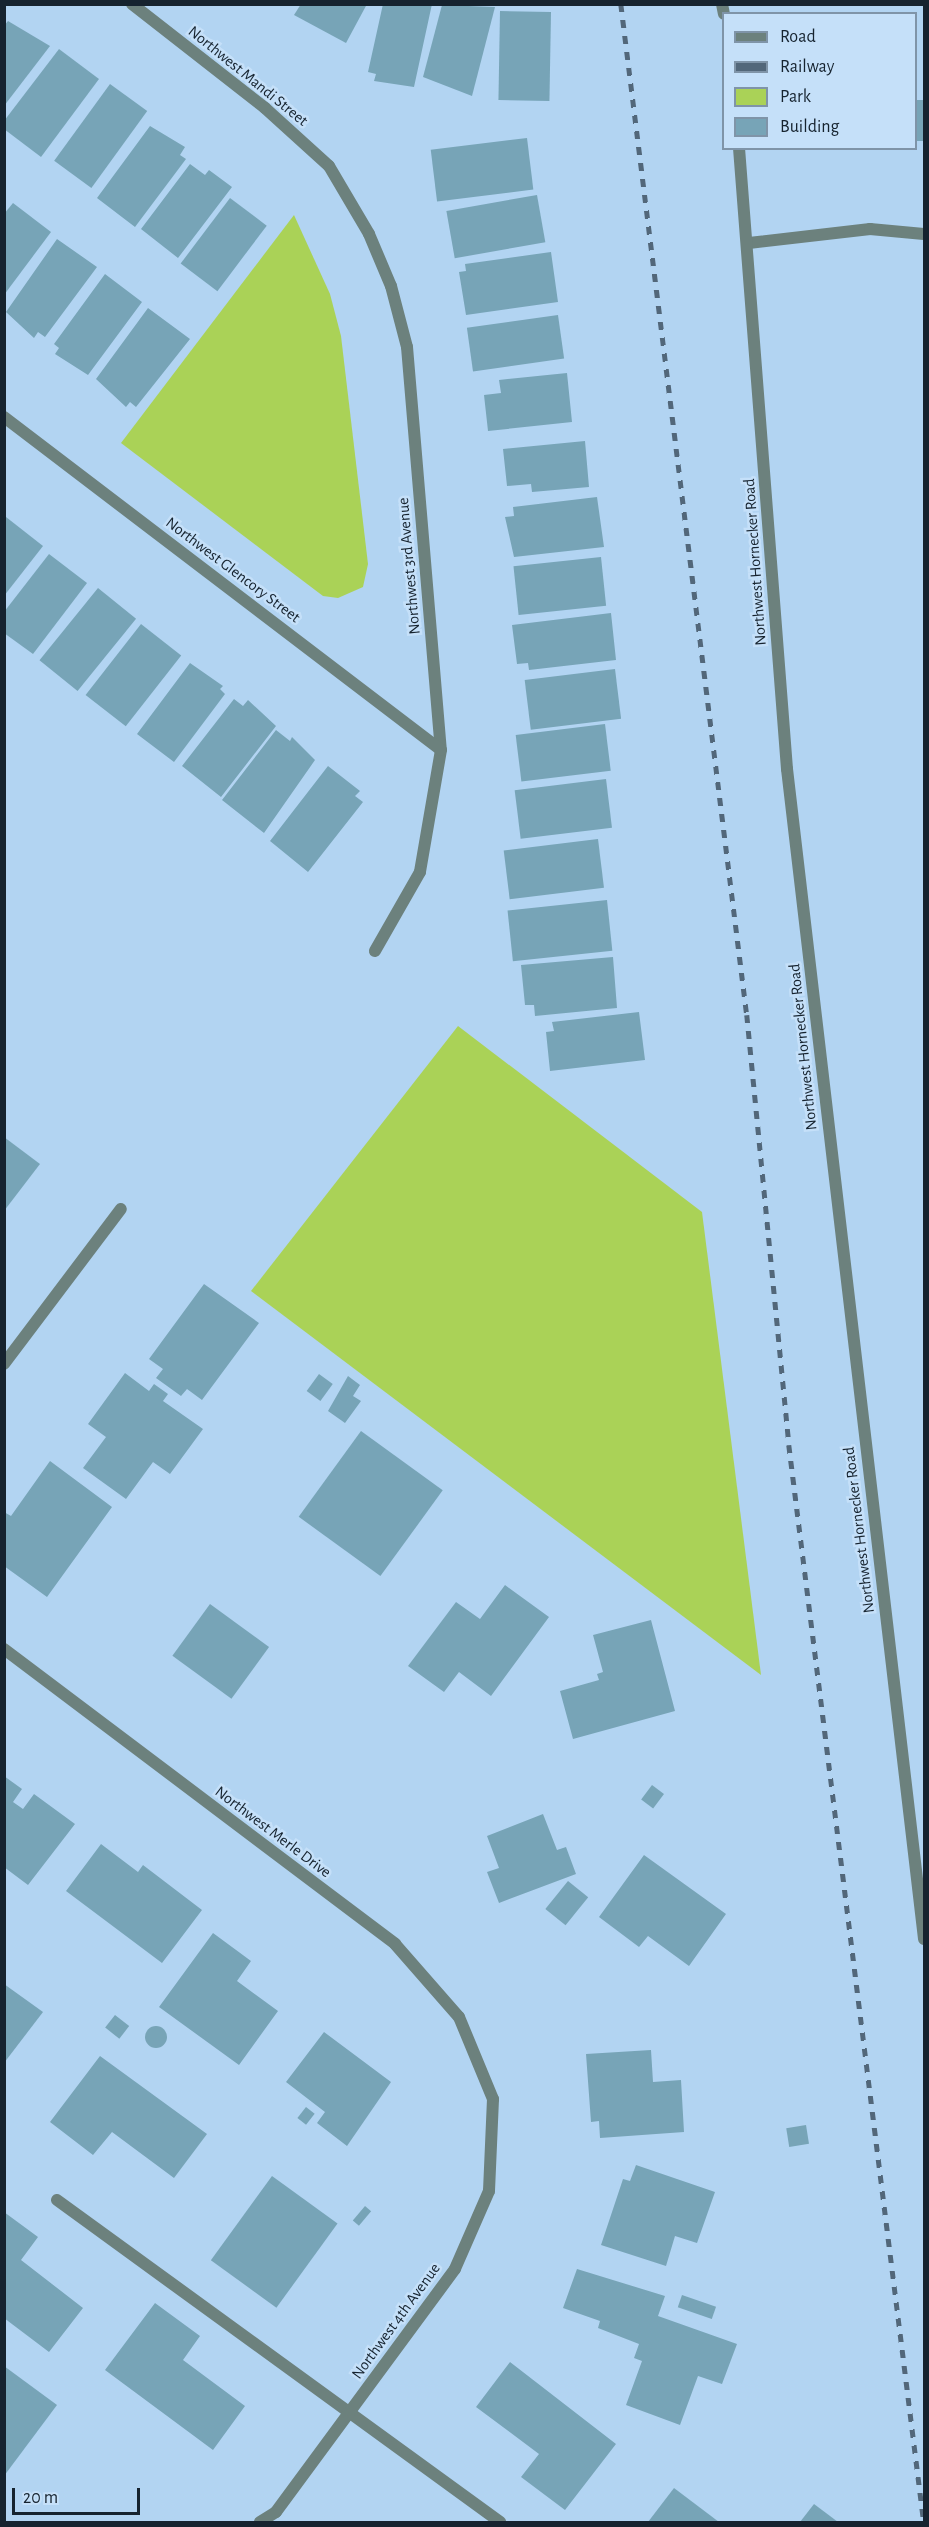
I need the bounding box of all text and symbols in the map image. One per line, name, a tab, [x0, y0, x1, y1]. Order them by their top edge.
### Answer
legend	[722, 12, 917, 150]
street label: Northwest Mandi Street	[184, 22, 312, 130]
text: Road	[780, 28, 816, 46]
text: Railway	[780, 58, 834, 76]
text: Park	[780, 88, 811, 106]
text: Building	[780, 118, 839, 136]
street label: Northwest Hornecker Road	[740, 478, 770, 646]
street label: Northwest 3rd Avenue	[393, 497, 425, 635]
street label: Northwest Glencory Street	[162, 513, 304, 627]
street label: Northwest Hornecker Road	[785, 963, 821, 1131]
street label: Northwest Hornecker Road	[839, 1446, 879, 1614]
street label: Northwest Merle Drive	[211, 1782, 335, 1882]
street label: Northwest 4th Avenue	[348, 2259, 444, 2383]
scale bar	[15, 2476, 142, 2514]
text: 20 m	[23, 2489, 58, 2507]

